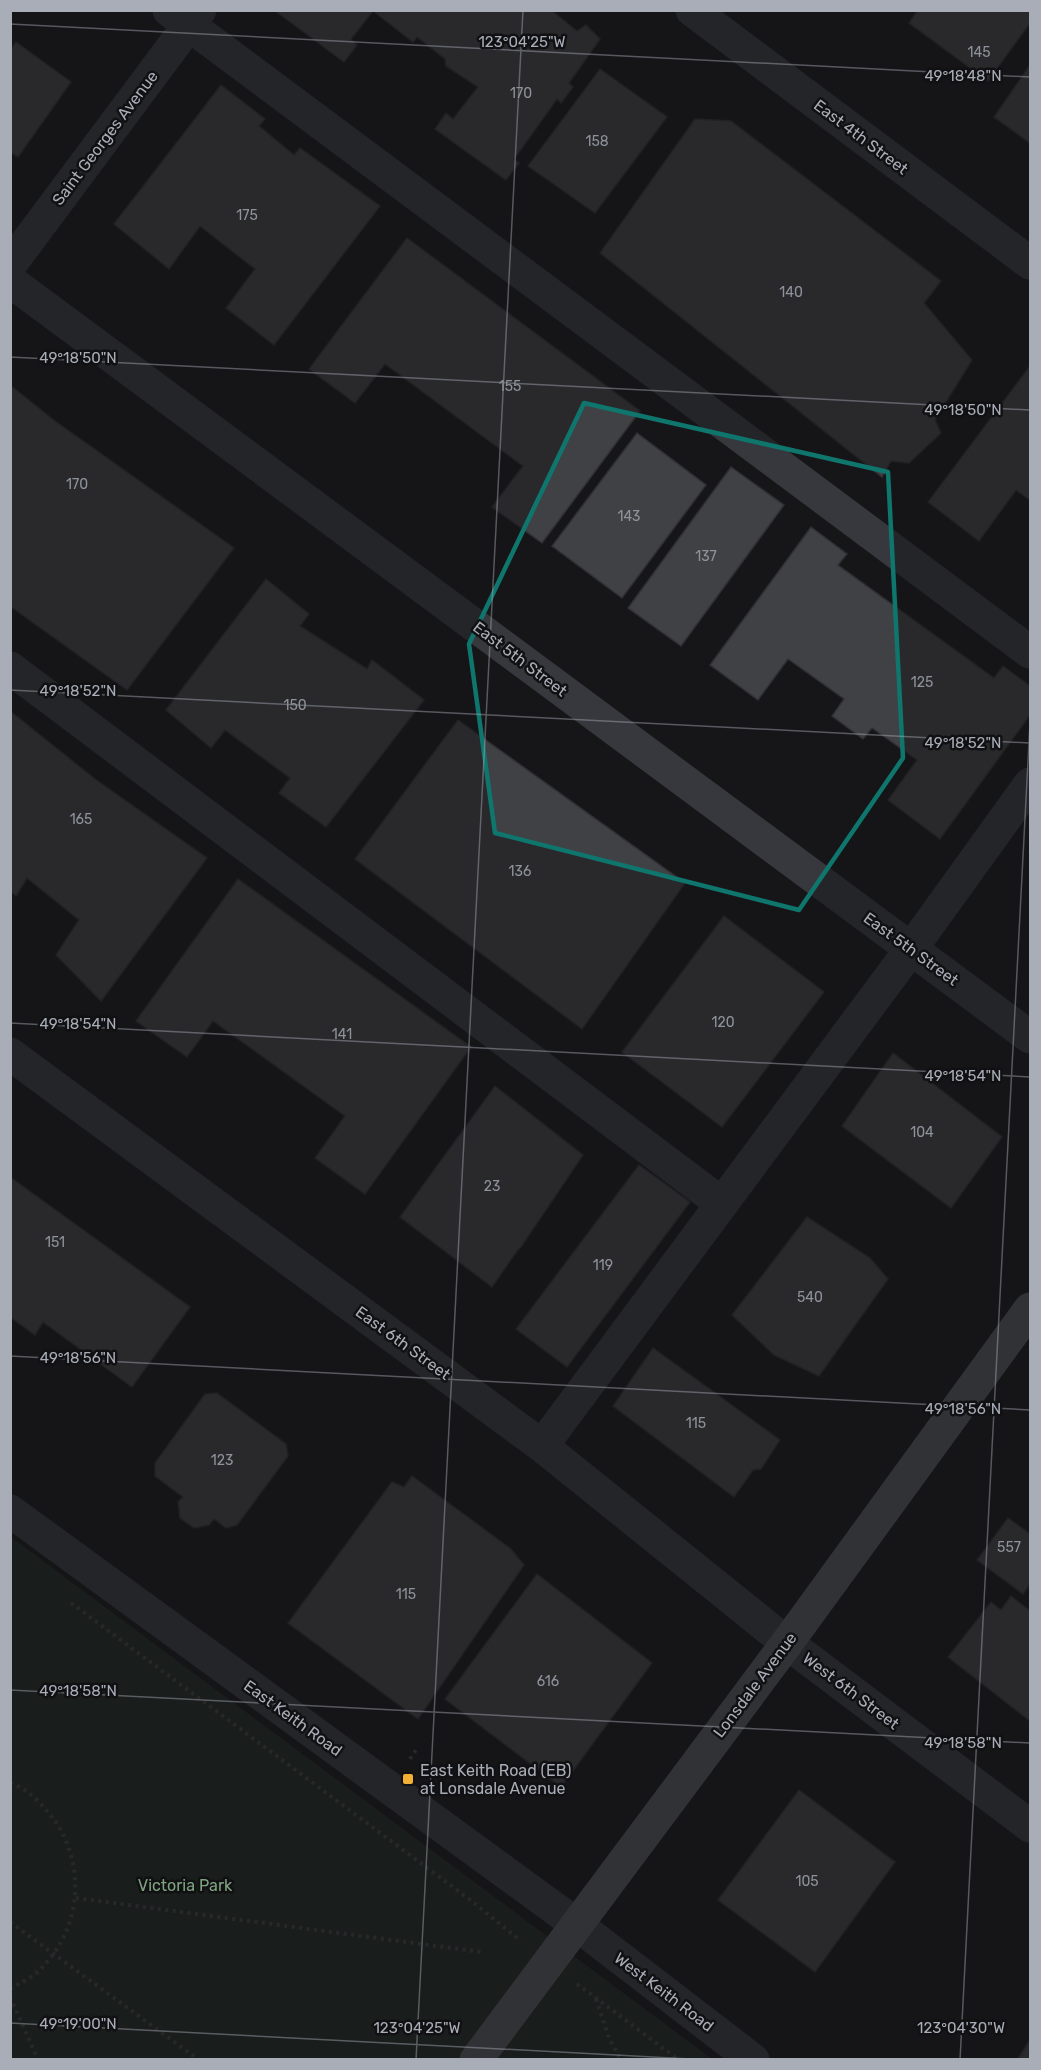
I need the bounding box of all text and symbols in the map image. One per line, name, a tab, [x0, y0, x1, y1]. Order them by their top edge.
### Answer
text: 123°04'25"W	[478, 33, 566, 51]
house number: 145	[967, 44, 991, 61]
street label: Saint Georges Avenue	[48, 67, 162, 209]
text: 49°18'48"N	[924, 67, 1002, 85]
house number: 170	[510, 85, 532, 102]
street label: East 4th Street	[810, 95, 912, 179]
house number: 158	[585, 133, 609, 150]
house number: 175	[236, 207, 258, 224]
house number: 140	[779, 284, 803, 301]
text: 49°18'50"N	[39, 349, 117, 367]
house number: 155	[499, 378, 521, 395]
text: 49°18'50"N	[924, 401, 1002, 419]
house number: 170	[66, 476, 88, 493]
house number: 143	[617, 508, 641, 525]
house number: 137	[695, 548, 717, 565]
street label: East 5th Street	[469, 618, 571, 700]
house number: 125	[911, 674, 933, 691]
text: 49°18'52"N	[40, 682, 116, 700]
house number: 150	[283, 697, 307, 714]
text: 49°18'52"N	[925, 734, 1001, 752]
house number: 165	[70, 811, 92, 828]
house number: 136	[509, 863, 531, 880]
street label: East 5th Street	[860, 908, 962, 990]
house number: 120	[711, 1014, 735, 1031]
text: 49°18'54"N	[39, 1015, 117, 1033]
house number: 141	[332, 1026, 352, 1043]
text: 49°18'54"N	[924, 1067, 1002, 1085]
house number: 104	[910, 1124, 934, 1141]
house number: 23	[484, 1178, 500, 1195]
house number: 151	[45, 1234, 65, 1251]
house number: 119	[593, 1257, 613, 1274]
house number: 540	[797, 1289, 823, 1306]
street label: East 6th Street	[352, 1302, 454, 1384]
text: 49°18'56"N	[40, 1349, 116, 1367]
text: 49°18'56"N	[925, 1400, 1001, 1418]
house number: 115	[686, 1415, 706, 1432]
house number: 123	[211, 1452, 233, 1469]
house number: 557	[997, 1539, 1021, 1556]
house number: 115	[396, 1586, 416, 1603]
street label: Lonsdale Avenue	[709, 1629, 801, 1741]
street label: West 6th Street	[799, 1649, 903, 1733]
house number: 616	[537, 1673, 559, 1690]
street label: East Keith Road	[240, 1676, 346, 1760]
text: 49°18'58"N	[39, 1682, 117, 1700]
text: 49°18'58"N	[924, 1734, 1002, 1752]
place label: East Keith Road (EB) at Lonsdale Avenue	[420, 1761, 571, 1798]
marker: East Keith Road (EB) at Lonsdale Avenue	[401, 1772, 415, 1786]
house number: 105	[795, 1873, 819, 1890]
park label: Victoria Park	[138, 1876, 233, 1895]
street label: West Keith Road	[611, 1948, 717, 2036]
text: 49°19'00"N	[39, 2015, 117, 2033]
text: 123°04'25"W	[373, 2019, 461, 2037]
text: 123°04'30"W	[917, 2019, 1005, 2037]

